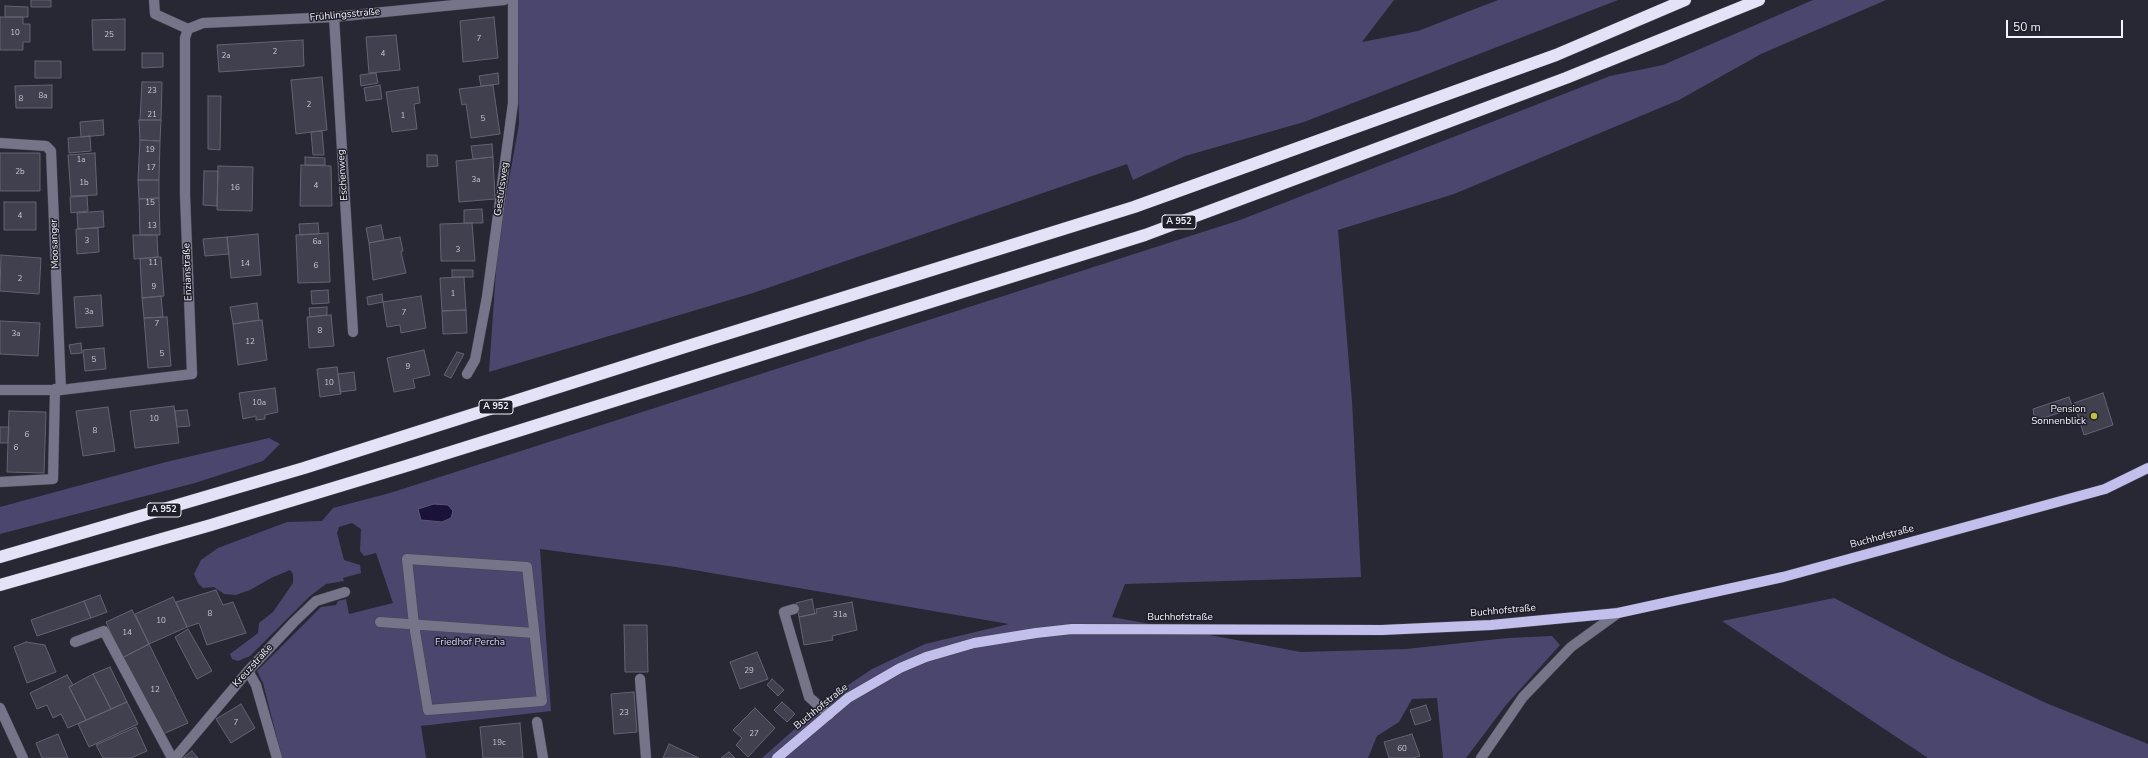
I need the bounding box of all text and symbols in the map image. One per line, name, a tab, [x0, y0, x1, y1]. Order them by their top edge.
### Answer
street label: Frühlingsstraße	[309, 6, 381, 24]
scale bar	[2008, 12, 2125, 38]
text: 50 m	[2013, 19, 2041, 35]
house number: 10	[10, 28, 20, 38]
house number: 25	[104, 30, 114, 40]
house number: 7	[477, 34, 481, 44]
house number: 2	[273, 47, 277, 57]
house number: 4	[381, 49, 385, 59]
house number: 2a	[221, 51, 231, 61]
house number: 23	[147, 86, 157, 96]
house number: 8a	[38, 91, 48, 101]
house number: 8	[19, 94, 23, 104]
house number: 2	[307, 100, 311, 110]
house number: 21	[147, 110, 157, 120]
house number: 1	[401, 111, 405, 121]
house number: 5	[481, 114, 485, 124]
house number: 19	[145, 145, 155, 155]
street label: Eschenweg	[335, 149, 351, 201]
house number: 1a	[76, 155, 86, 165]
street label: Gestütsweg	[492, 161, 512, 217]
house number: 17	[146, 163, 156, 173]
house number: 2b	[15, 167, 25, 177]
house number: 3a	[471, 175, 481, 185]
house number: 1b	[79, 178, 89, 188]
house number: 4	[314, 181, 318, 191]
house number: 16	[230, 183, 240, 193]
house number: 15	[145, 198, 155, 208]
house number: 4	[18, 211, 22, 221]
road number: A 952	[1162, 215, 1196, 229]
street label: Moosanger	[48, 219, 62, 269]
house number: 13	[147, 221, 157, 231]
house number: 3	[85, 236, 89, 246]
house number: 6a	[312, 237, 322, 247]
street label: Enzianstraße	[181, 243, 195, 301]
house number: 3	[456, 245, 460, 255]
house number: 11	[148, 258, 158, 268]
house number: 14	[240, 259, 250, 269]
house number: 6	[314, 261, 318, 271]
house number: 2	[18, 274, 22, 284]
house number: 9	[152, 282, 156, 292]
house number: 1	[451, 289, 455, 299]
house number: 3a	[84, 307, 94, 317]
house number: 7	[402, 308, 406, 318]
house number: 7	[155, 319, 159, 329]
house number: 8	[318, 326, 322, 336]
house number: 3a	[11, 329, 21, 339]
house number: 12	[245, 337, 255, 347]
house number: 5	[160, 349, 164, 359]
house number: 5	[92, 355, 96, 365]
house number: 9	[406, 362, 410, 372]
house number: 10	[324, 378, 334, 388]
house number: 10a	[252, 398, 266, 408]
road number: A 952	[479, 400, 513, 414]
place label: Pension Sonnenblick	[2031, 404, 2086, 428]
marker: Pension Sonnenblick	[2089, 411, 2099, 421]
house number: 10	[149, 414, 159, 424]
house number: 8	[93, 426, 97, 436]
house number: 6	[25, 430, 29, 440]
house number: 6	[14, 443, 18, 453]
road number: A 952	[147, 503, 181, 517]
street label: Buchhofstraße	[1849, 523, 1915, 551]
street label: Buchhofstraße	[1470, 602, 1536, 620]
house number: 8	[208, 609, 212, 619]
house number: 31a	[833, 610, 847, 620]
street label: Buchhofstraße	[1147, 612, 1213, 624]
house number: 10	[156, 616, 166, 626]
house number: 14	[122, 628, 132, 638]
park label: Friedhof Percha	[435, 637, 505, 649]
street label: Kreuzstraße	[231, 642, 275, 690]
house number: 29	[744, 666, 754, 676]
street label: Buchhofstraße	[792, 682, 850, 732]
house number: 12	[150, 685, 160, 695]
house number: 23	[619, 708, 629, 718]
house number: 7	[234, 718, 238, 728]
house number: 27	[749, 729, 759, 739]
house number: 19c	[492, 738, 506, 748]
house number: 60	[1397, 744, 1407, 754]

